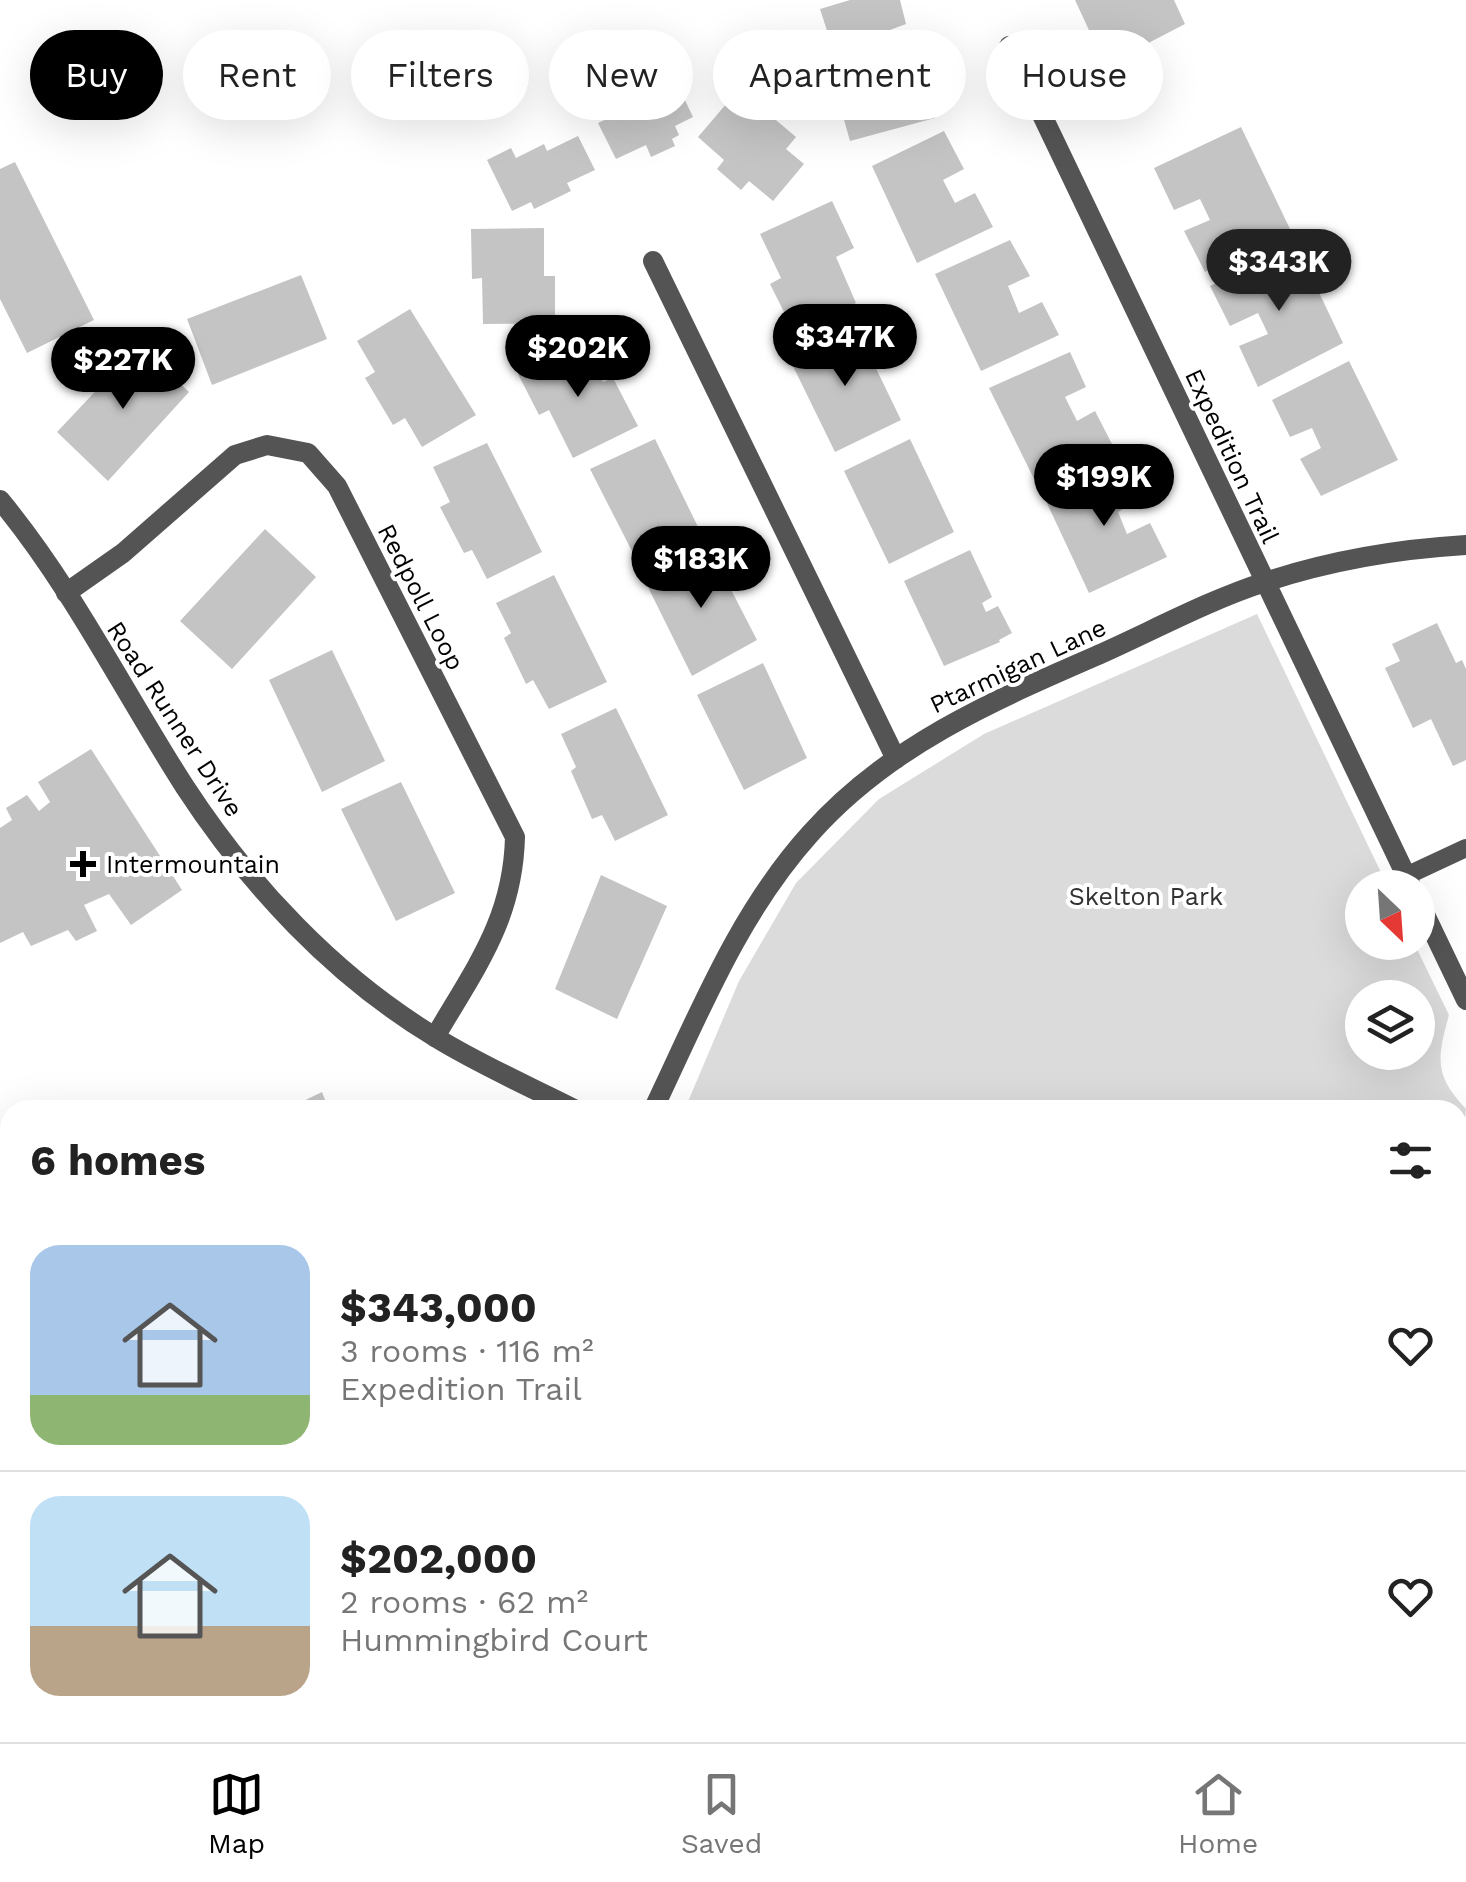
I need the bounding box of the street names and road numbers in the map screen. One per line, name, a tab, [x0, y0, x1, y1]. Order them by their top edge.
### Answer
street label: Expedition Trail	[1179, 364, 1285, 548]
street label: Redpoll Loop	[372, 519, 470, 675]
street label: Ptarmigan Lane	[925, 612, 1111, 720]
street label: Road Runner Drive	[101, 616, 249, 822]

